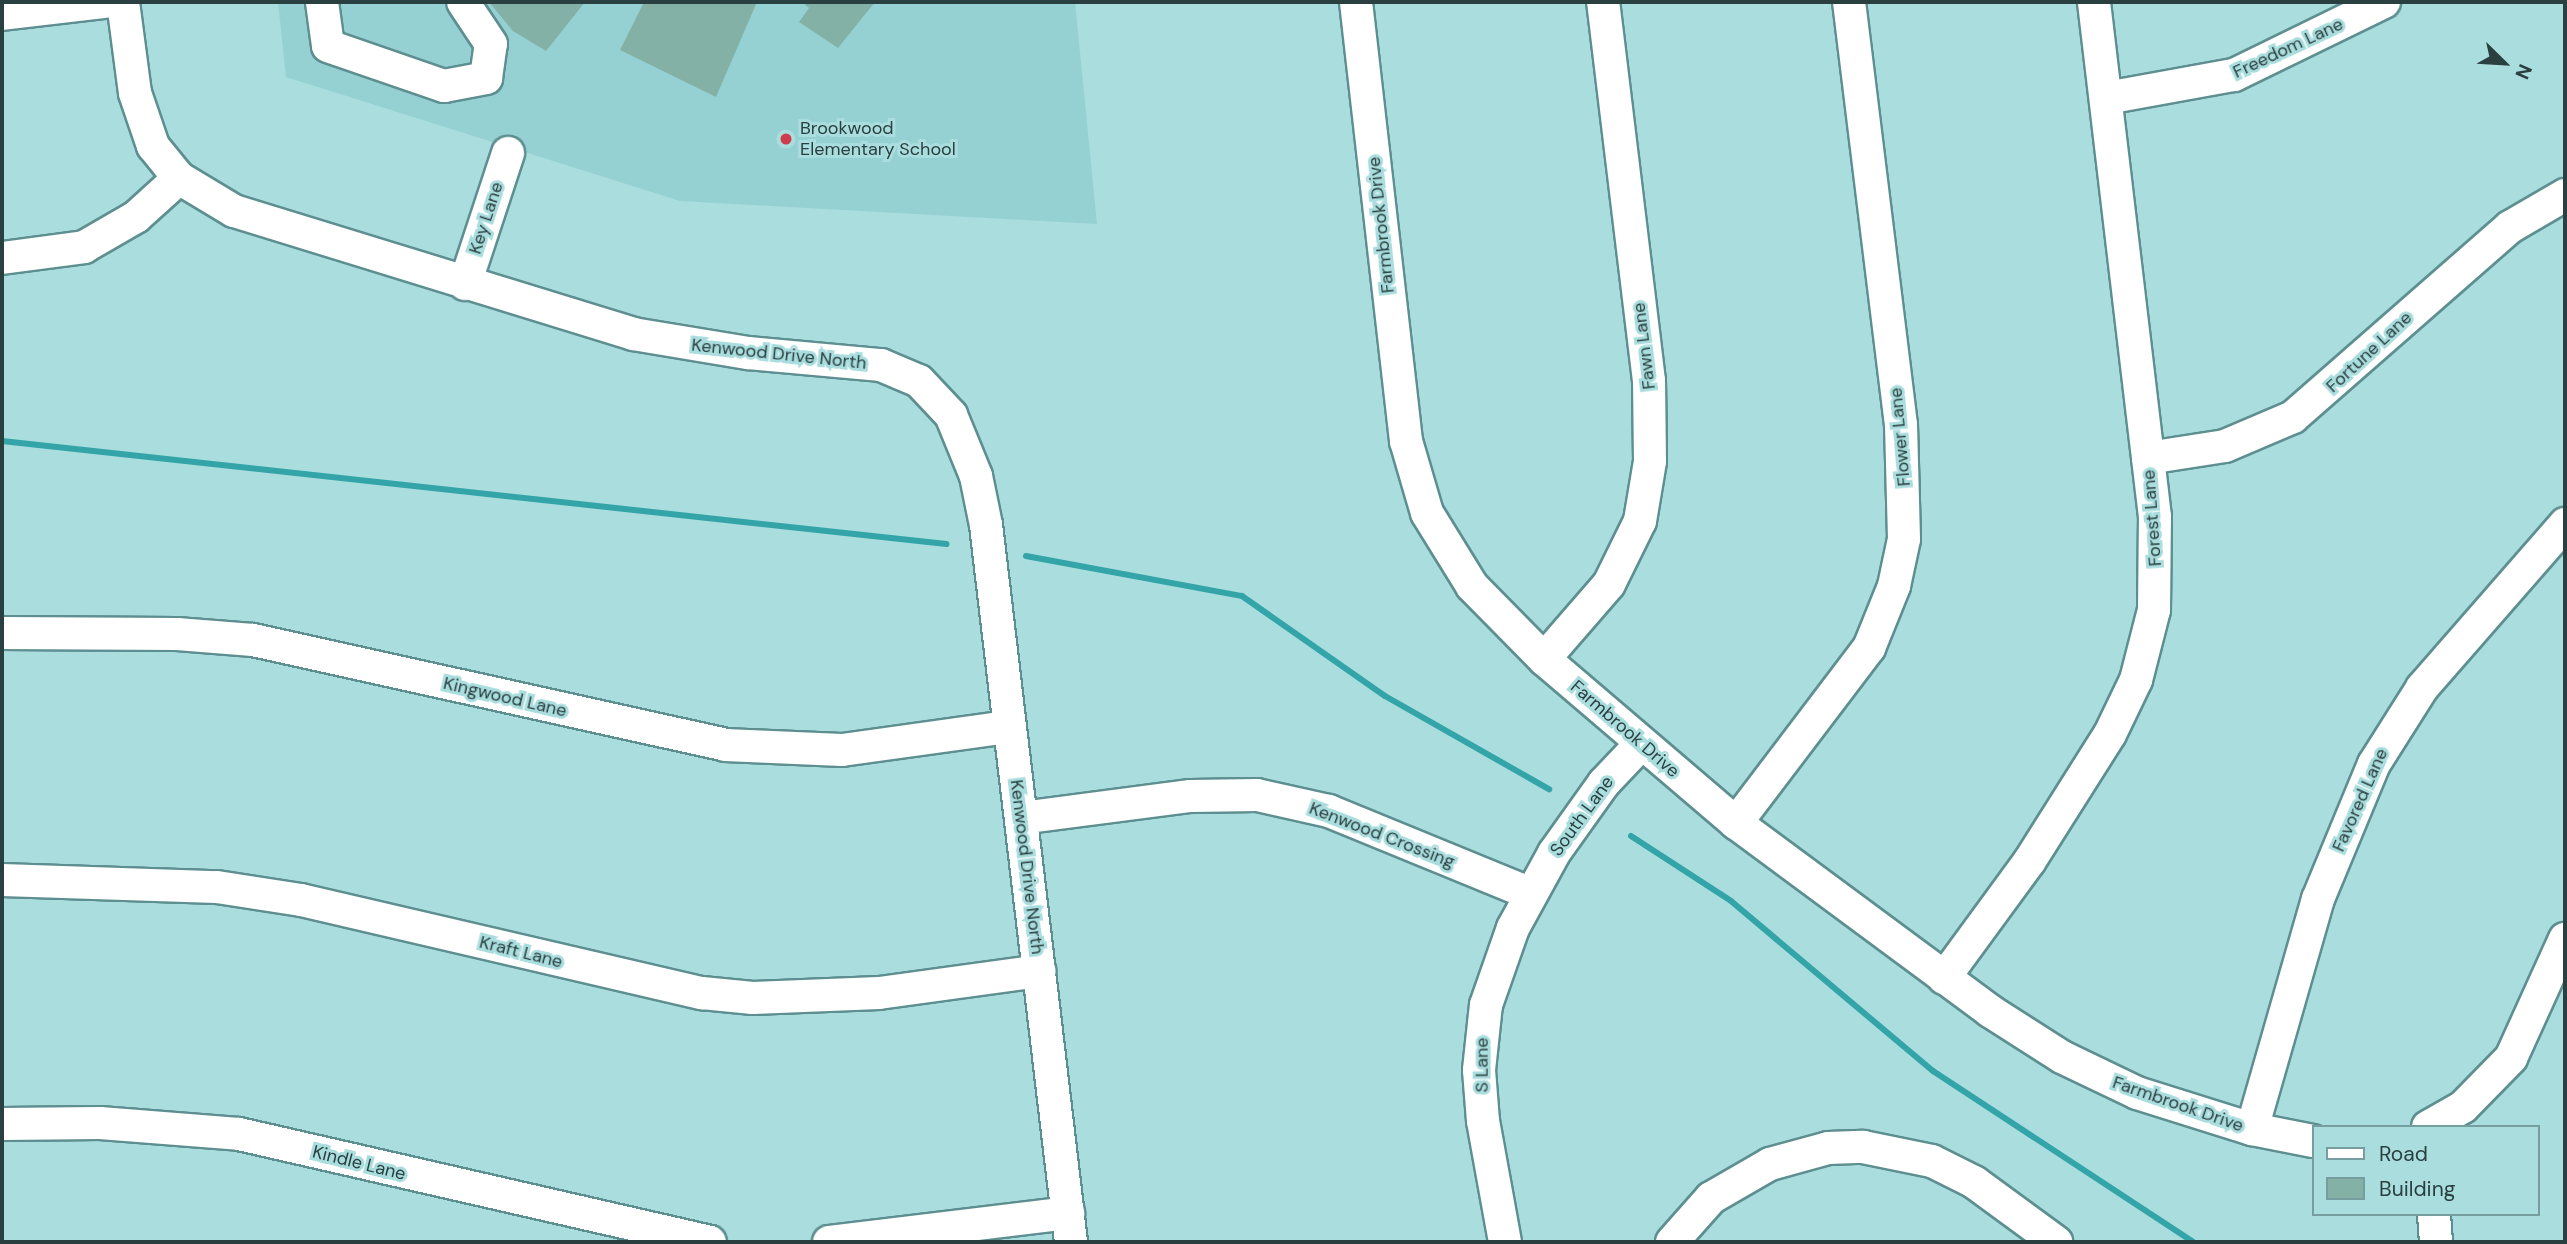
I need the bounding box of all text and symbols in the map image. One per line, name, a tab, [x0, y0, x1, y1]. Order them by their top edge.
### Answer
street label: Freedom Lane	[2230, 13, 2346, 83]
north arrow	[2469, 28, 2539, 98]
text: N	[2509, 60, 2538, 83]
place label: Brookwood Elementary School	[800, 118, 956, 160]
marker: Brookwood Elementary School	[778, 131, 794, 147]
street label: Farmbrook Drive	[1363, 156, 1399, 294]
street label: Key Lane	[464, 179, 508, 257]
street label: Fawn Lane	[1628, 301, 1660, 391]
street label: Fortune Lane	[2322, 307, 2416, 397]
street label: Kenwood Drive North	[690, 334, 868, 374]
street label: Flower Lane	[1885, 387, 1915, 487]
street label: Forest Lane	[2138, 469, 2166, 567]
street label: Kingwood Lane	[441, 672, 569, 722]
street label: Farmbrook Drive	[1566, 676, 1684, 782]
street label: Favored Lane	[2328, 745, 2392, 855]
street label: South Lane	[1546, 772, 1618, 860]
street label: Kenwood Drive North	[1006, 778, 1048, 956]
street label: Kenwood Crossing	[1306, 797, 1458, 873]
street label: Kraft Lane	[477, 931, 565, 973]
street label: S Lane	[1471, 1037, 1493, 1093]
street label: Farmbrook Drive	[2110, 1071, 2246, 1137]
legend	[2312, 1125, 2539, 1216]
text: Road	[2379, 1140, 2428, 1168]
street label: Kindle Lane	[310, 1141, 408, 1185]
text: Building	[2379, 1175, 2455, 1203]

